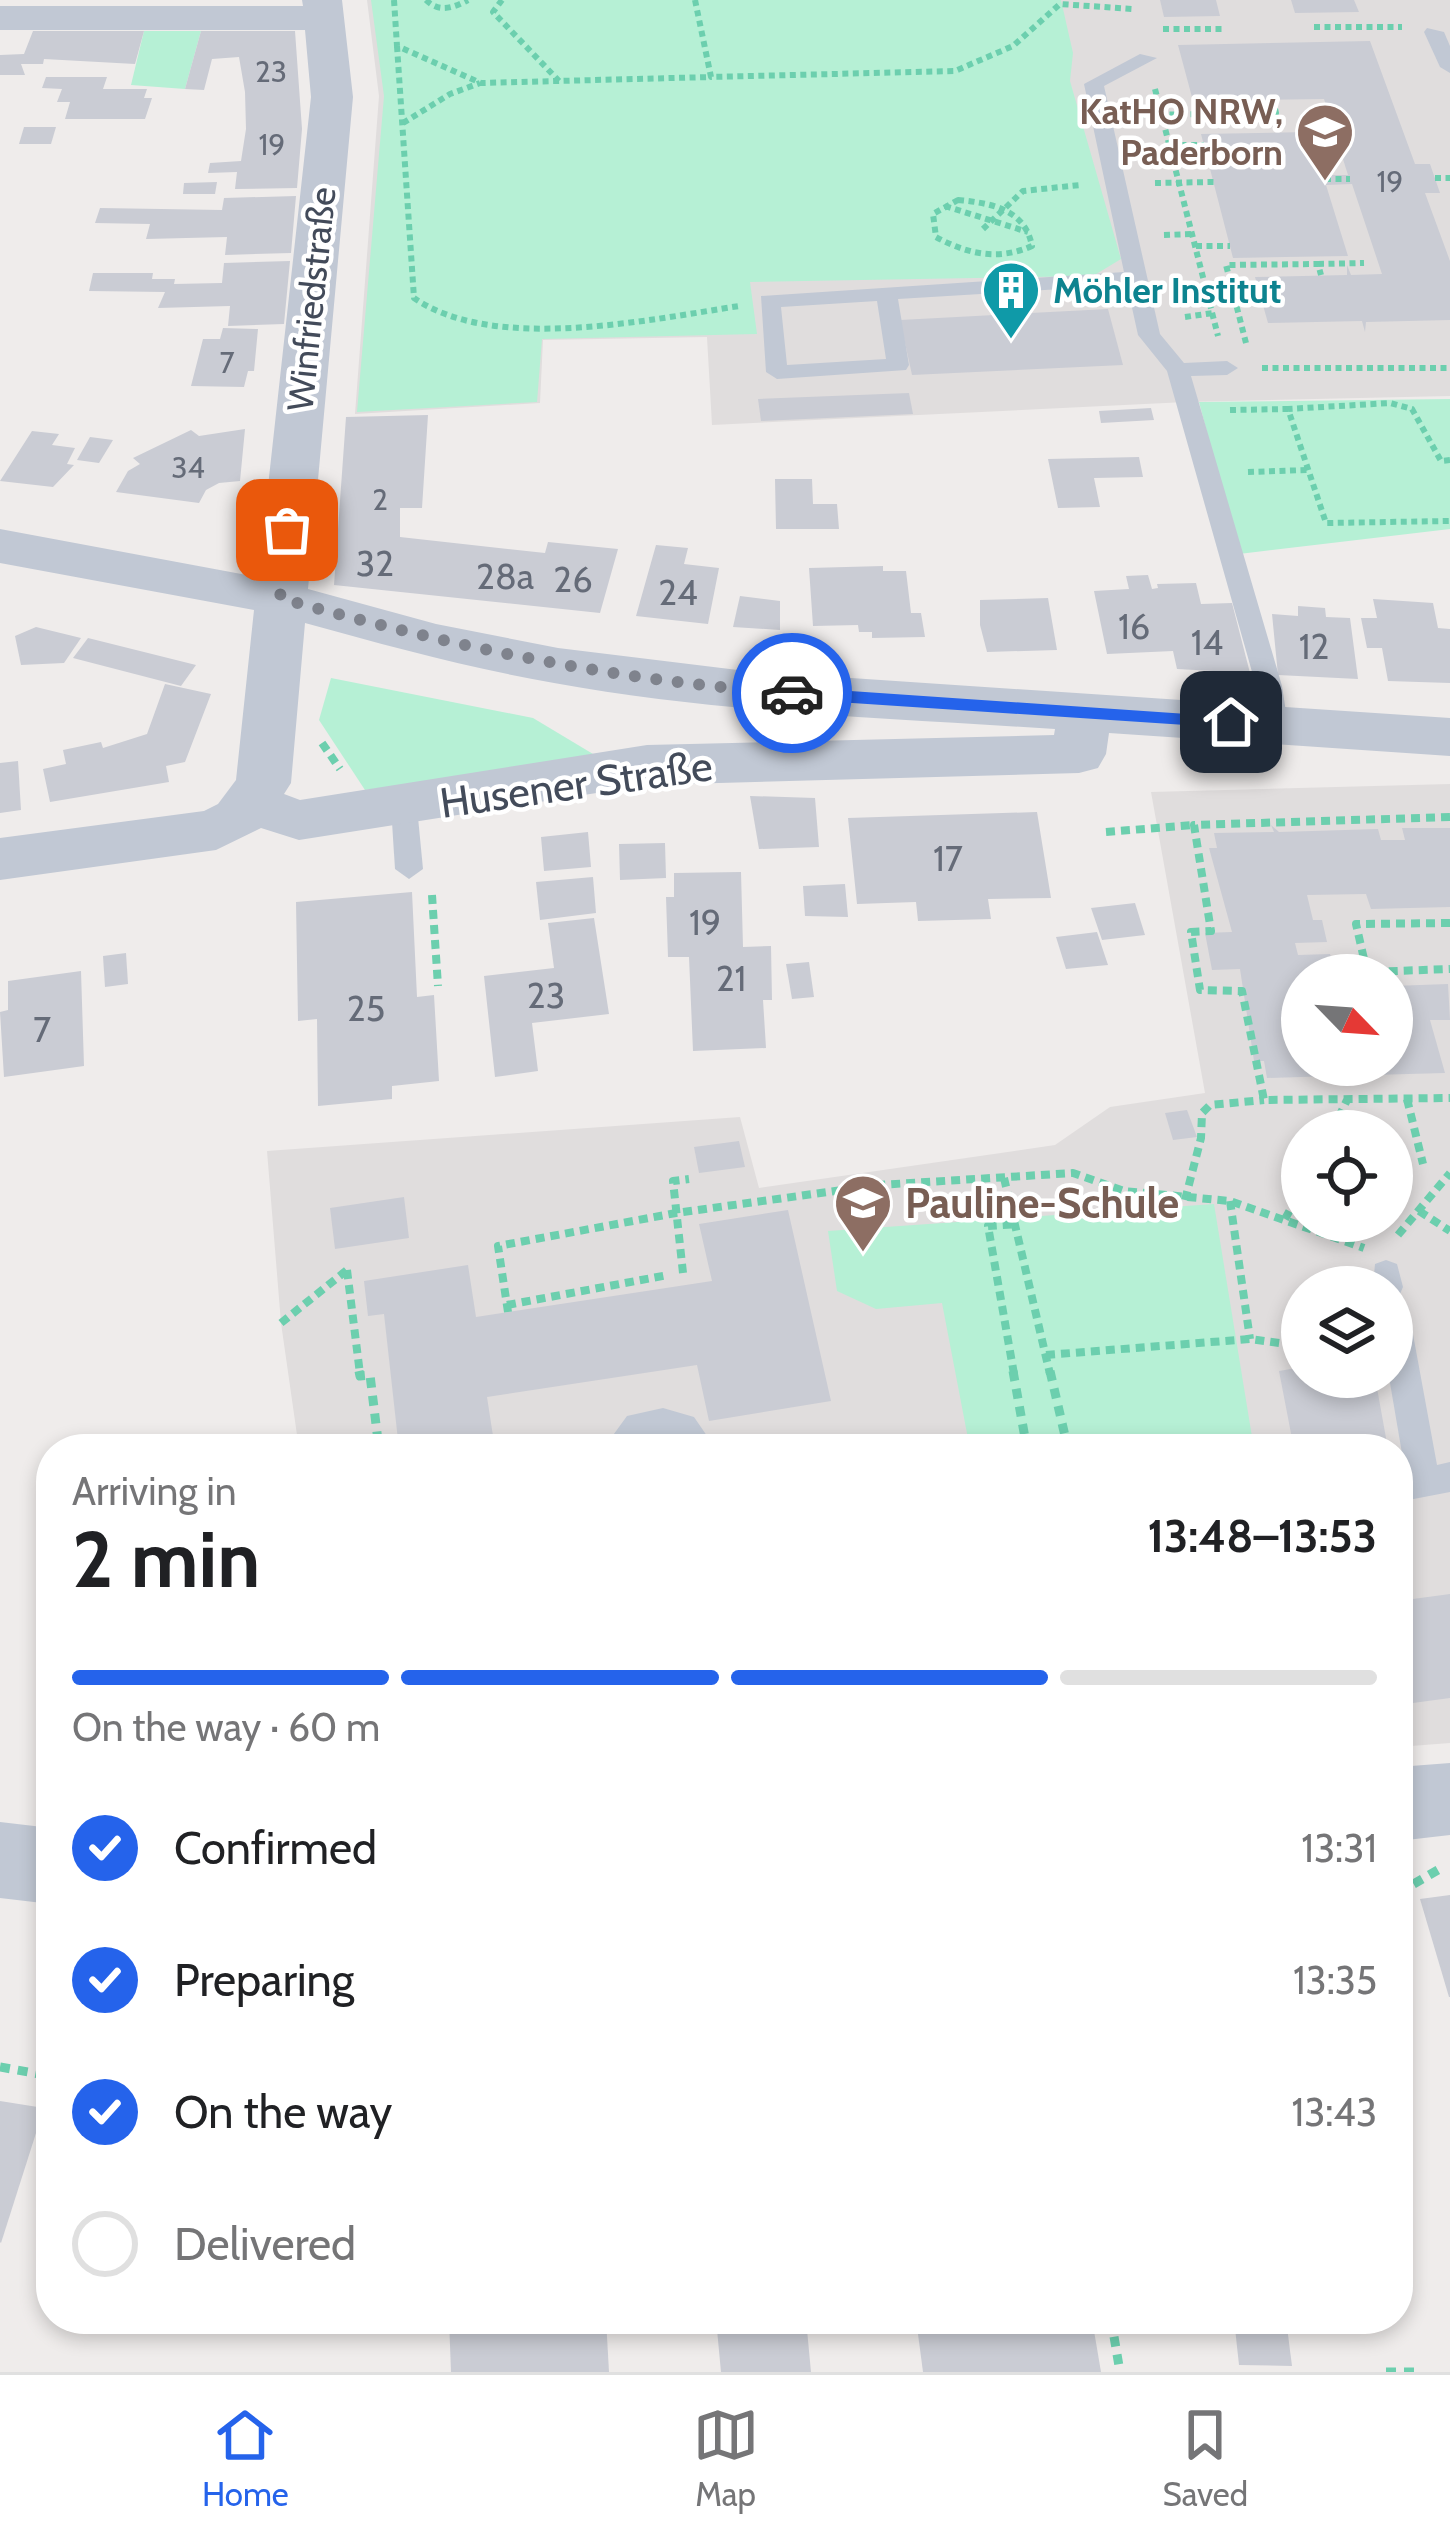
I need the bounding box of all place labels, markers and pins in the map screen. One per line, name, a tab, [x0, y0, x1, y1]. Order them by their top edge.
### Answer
place label: KatHO NRW, Paderborn	[1079, 89, 1283, 174]
school or university icon: KatHO NRW, Paderborn	[1294, 101, 1356, 183]
building icon: Möhler Institut	[980, 259, 1042, 341]
place label: Möhler Institut	[1053, 268, 1281, 312]
pin	[236, 479, 338, 581]
pin	[1180, 671, 1282, 773]
school or university icon: Pauline-Schule	[832, 1172, 894, 1254]
place label: Pauline-Schule	[905, 1177, 1179, 1229]

